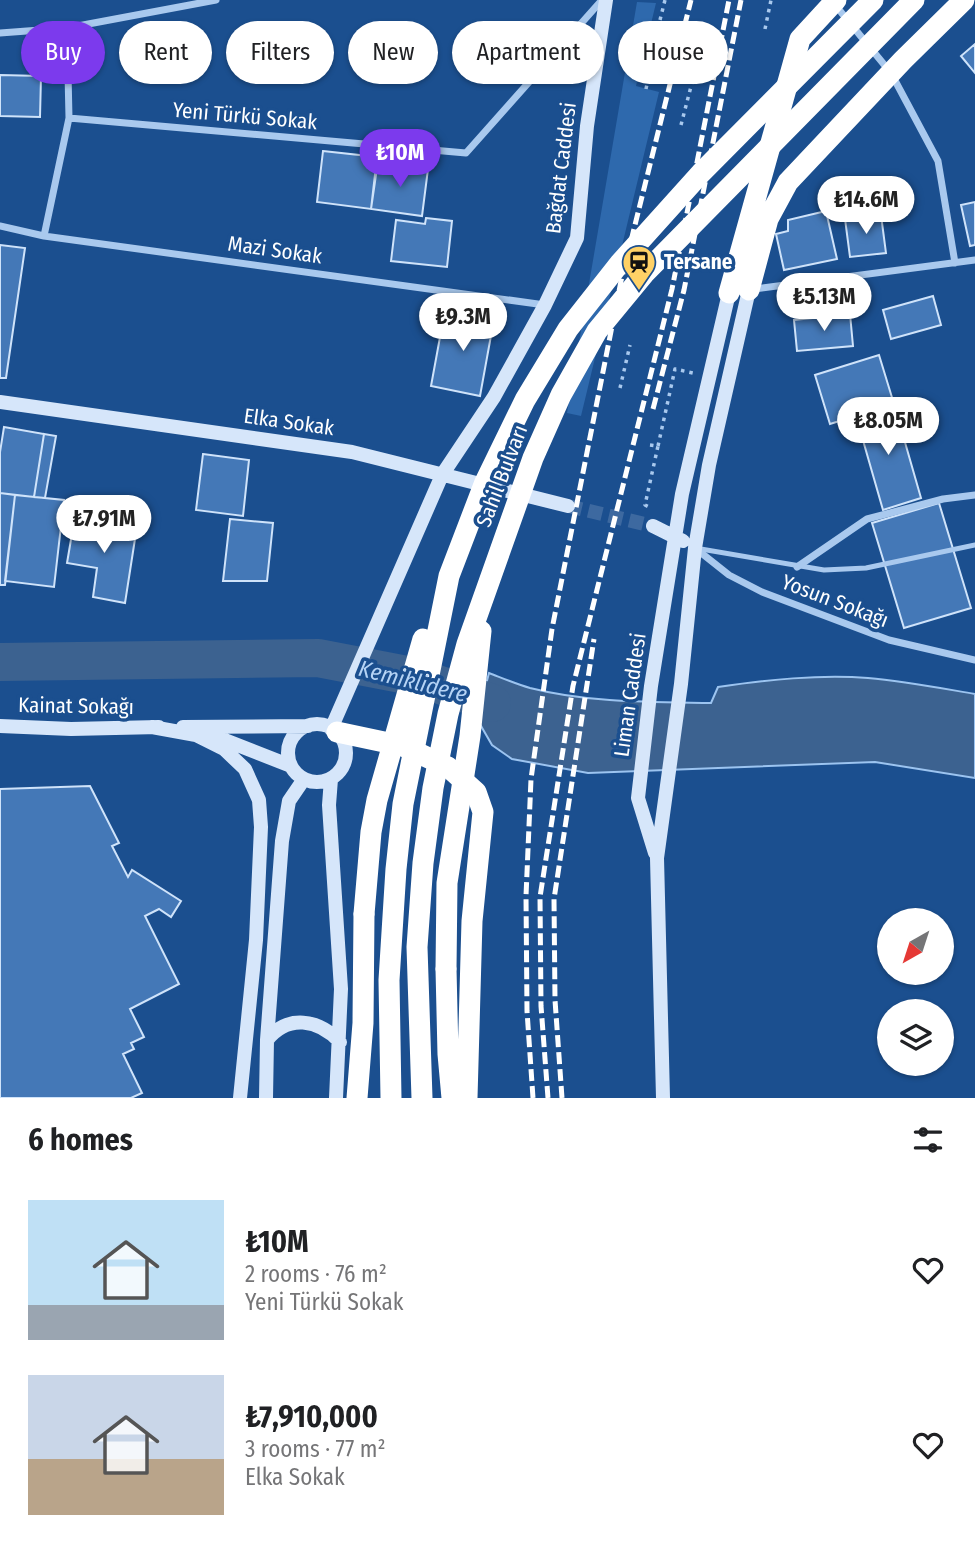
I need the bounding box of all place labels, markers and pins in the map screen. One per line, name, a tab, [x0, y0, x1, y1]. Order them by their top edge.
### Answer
pin: ₺10M	[359, 130, 441, 189]
pin: ₺14.6M	[809, 176, 923, 236]
station icon: Tersane	[620, 243, 658, 292]
place label: Tersane	[664, 249, 733, 275]
pin: ₺5.13M	[767, 274, 881, 333]
pin: ₺9.3M	[414, 294, 512, 353]
pin: ₺8.05M	[831, 398, 945, 457]
pin: ₺7.91M	[47, 496, 161, 555]

